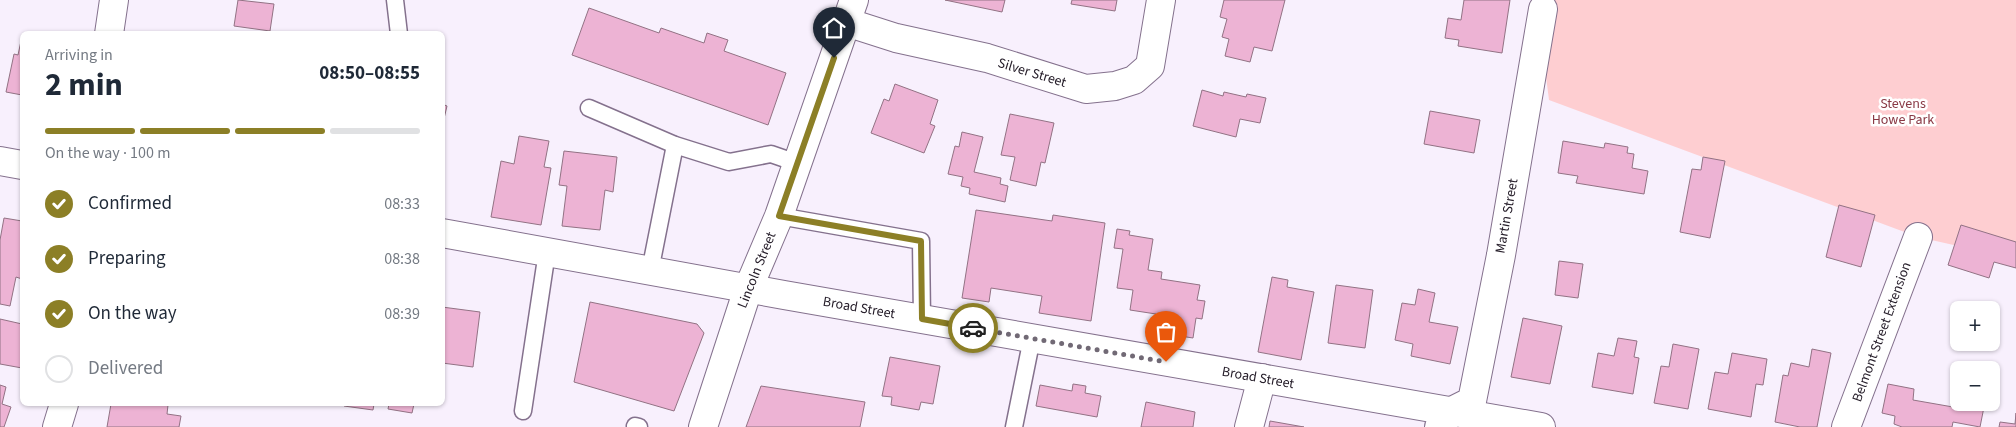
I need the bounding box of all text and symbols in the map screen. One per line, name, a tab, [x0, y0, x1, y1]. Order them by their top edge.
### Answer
pin	[813, 7, 855, 58]
icon: home	[820, 14, 848, 42]
text: Arriving in	[45, 44, 113, 66]
street label: Silver Street	[995, 53, 1069, 93]
text: 08:50–08:55	[319, 60, 420, 87]
text: 2 min	[45, 62, 123, 108]
park label: Stevens Howe Park	[1872, 94, 1934, 130]
text: On the way · 100 m	[45, 142, 170, 164]
street label: Martin Street	[1491, 177, 1523, 255]
icon: check	[45, 190, 73, 218]
text: Confirmed	[88, 190, 172, 217]
text: 08:33	[384, 193, 420, 215]
street label: Lincoln Street	[733, 229, 781, 311]
icon: check	[45, 245, 73, 273]
text: Preparing	[88, 245, 166, 272]
text: 08:38	[384, 248, 420, 270]
street label: Belmont Street Extension	[1847, 259, 1917, 405]
street label: Broad Street	[821, 292, 897, 324]
icon: check	[45, 300, 73, 328]
text: On the way	[88, 300, 177, 327]
map controls	[1950, 301, 2000, 411]
button: +	[1950, 301, 2000, 351]
text: 08:39	[384, 303, 420, 325]
courier	[948, 303, 998, 353]
pin	[1145, 311, 1187, 362]
icon: car	[959, 314, 987, 342]
icon: bag	[1152, 318, 1180, 346]
text: Delivered	[88, 355, 163, 382]
button: −	[1950, 361, 2000, 411]
street label: Broad Street	[1220, 362, 1296, 394]

